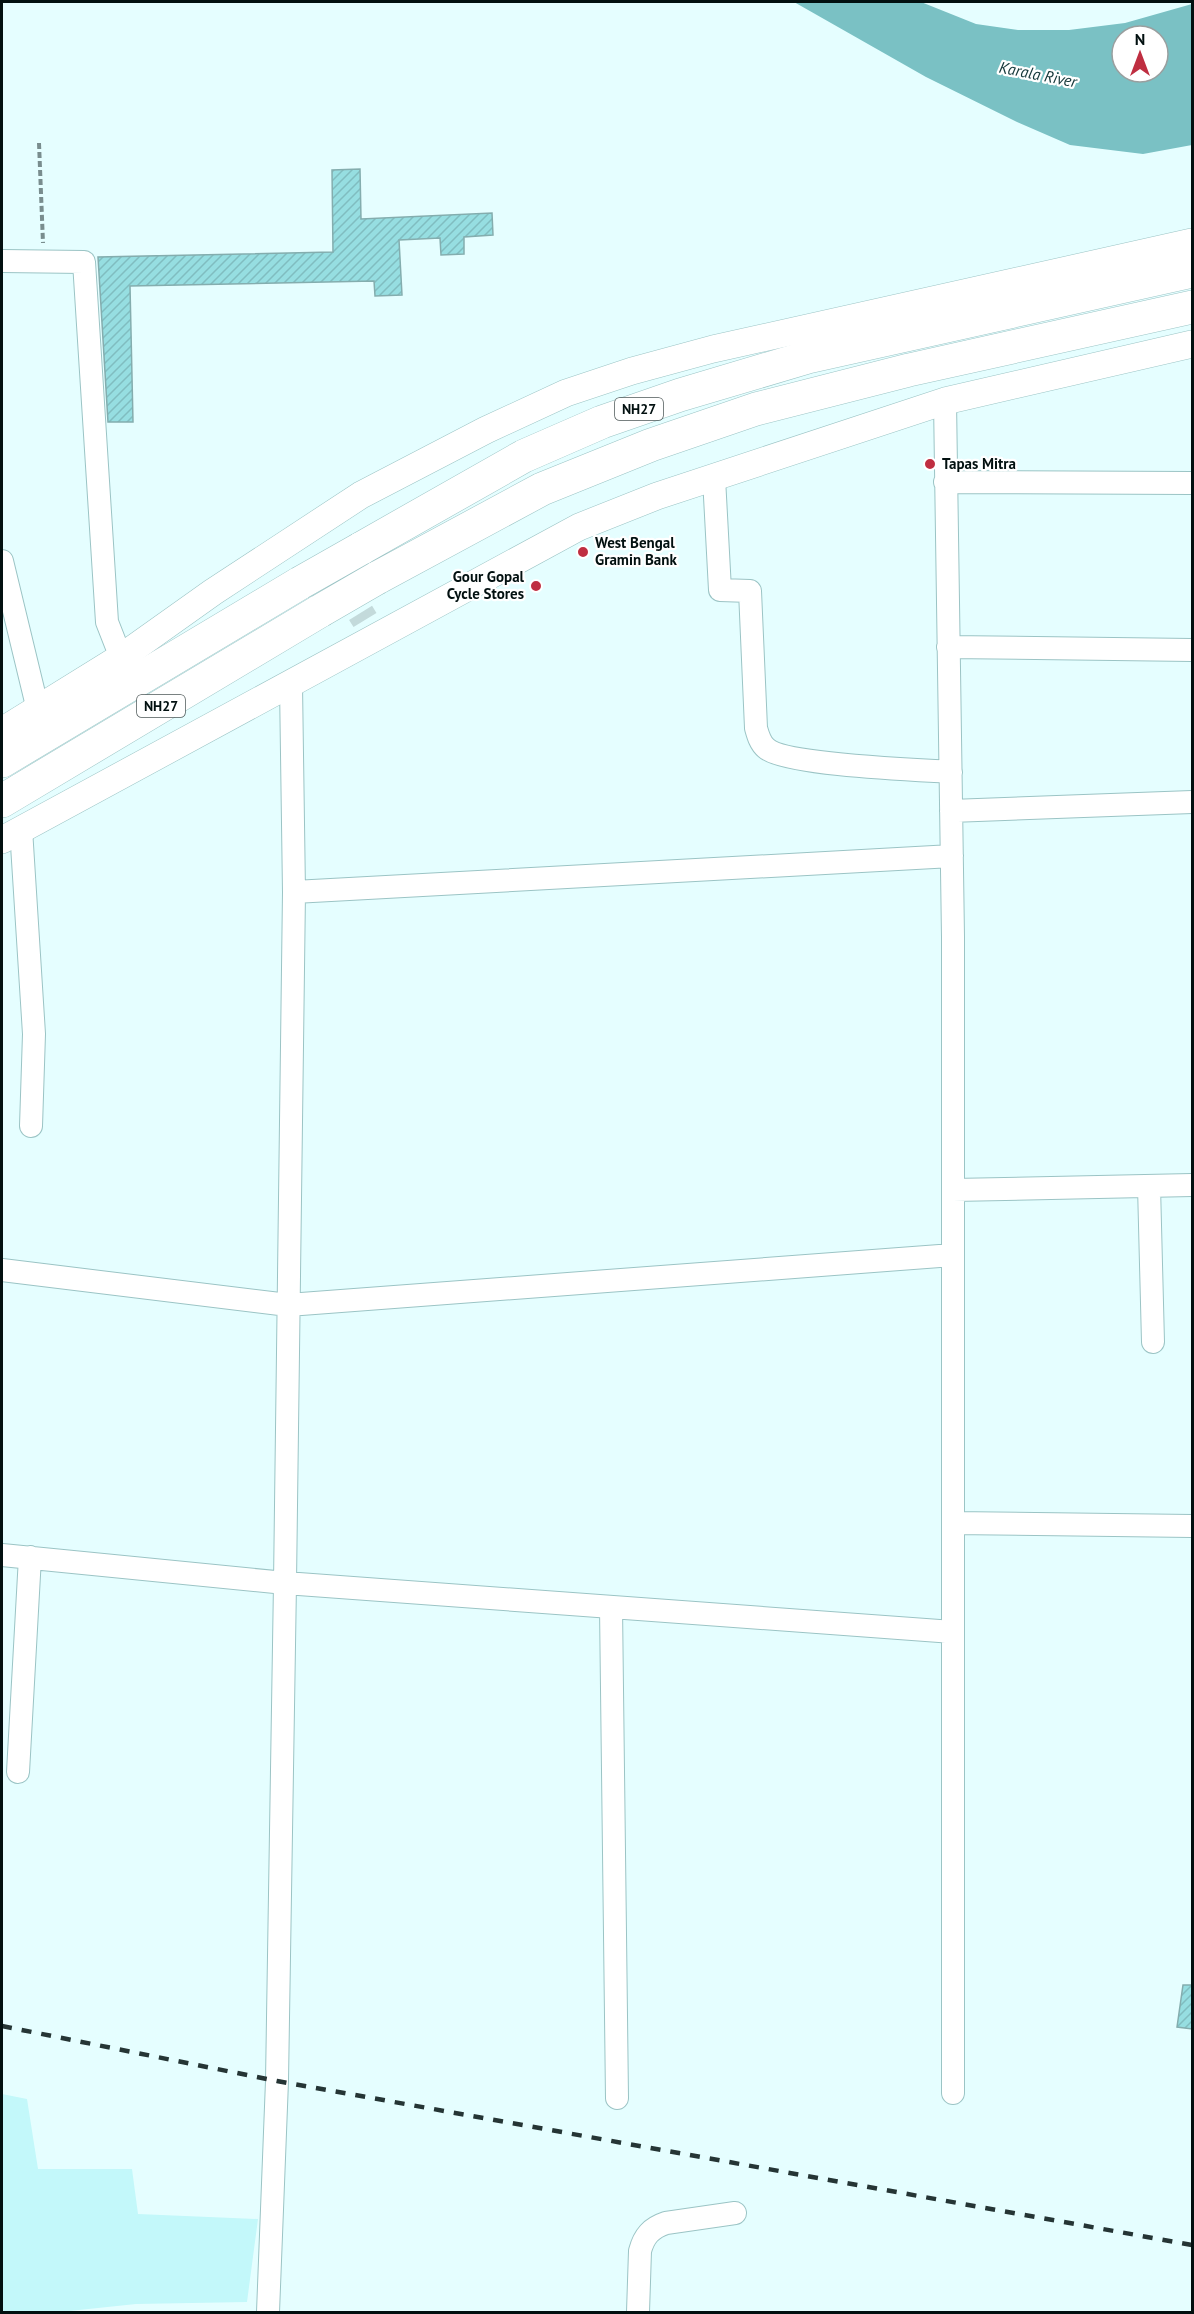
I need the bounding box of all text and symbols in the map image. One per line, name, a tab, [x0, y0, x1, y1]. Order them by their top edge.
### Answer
north arrow	[1110, 24, 1170, 84]
text: N	[1135, 29, 1145, 49]
water label: Karala River	[998, 57, 1080, 92]
road number: NH27	[615, 398, 663, 420]
place label: Tapas Mitra	[942, 454, 1016, 473]
marker: Tapas Mitra	[923, 457, 937, 471]
place label: West Bengal Gramin Bank	[595, 533, 677, 569]
marker: West Bengal Gramin Bank	[576, 545, 590, 559]
place label: Gour Gopal Cycle Stores	[447, 567, 525, 603]
marker: Gour Gopal Cycle Stores	[529, 579, 543, 593]
road number: NH27	[137, 695, 185, 717]

